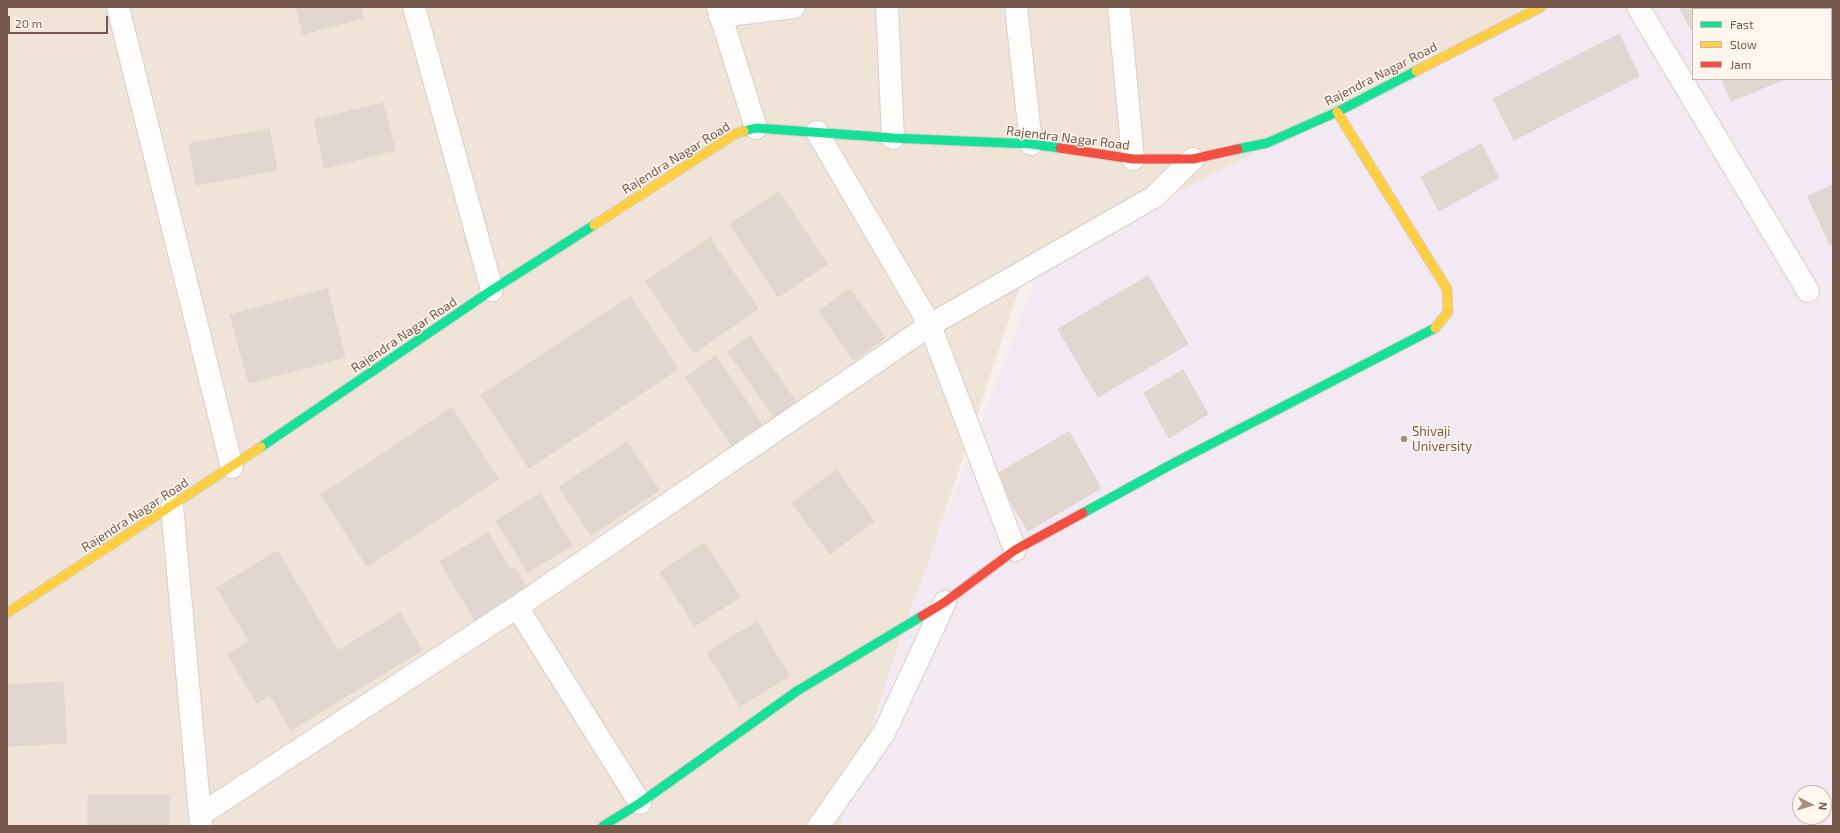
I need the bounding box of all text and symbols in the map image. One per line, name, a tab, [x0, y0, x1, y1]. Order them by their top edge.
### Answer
scale bar	[10, 8, 110, 34]
legend	[1692, 8, 1832, 80]
text: 20 m	[15, 16, 42, 30]
text: Fast	[1730, 17, 1753, 31]
text: Slow	[1730, 37, 1757, 51]
street label: Rajendra Nagar Road	[1322, 39, 1440, 109]
text: Jam	[1730, 57, 1751, 71]
street label: Rajendra Nagar Road	[619, 118, 733, 198]
street label: Rajendra Nagar Road	[1005, 123, 1131, 153]
street label: Rajendra Nagar Road	[348, 294, 460, 376]
place label: Shivaji University	[1412, 424, 1472, 455]
marker: Shivaji University	[1399, 434, 1409, 444]
street label: Rajendra Nagar Road	[79, 475, 191, 555]
north arrow	[1792, 785, 1832, 825]
text: N	[1817, 802, 1830, 811]

